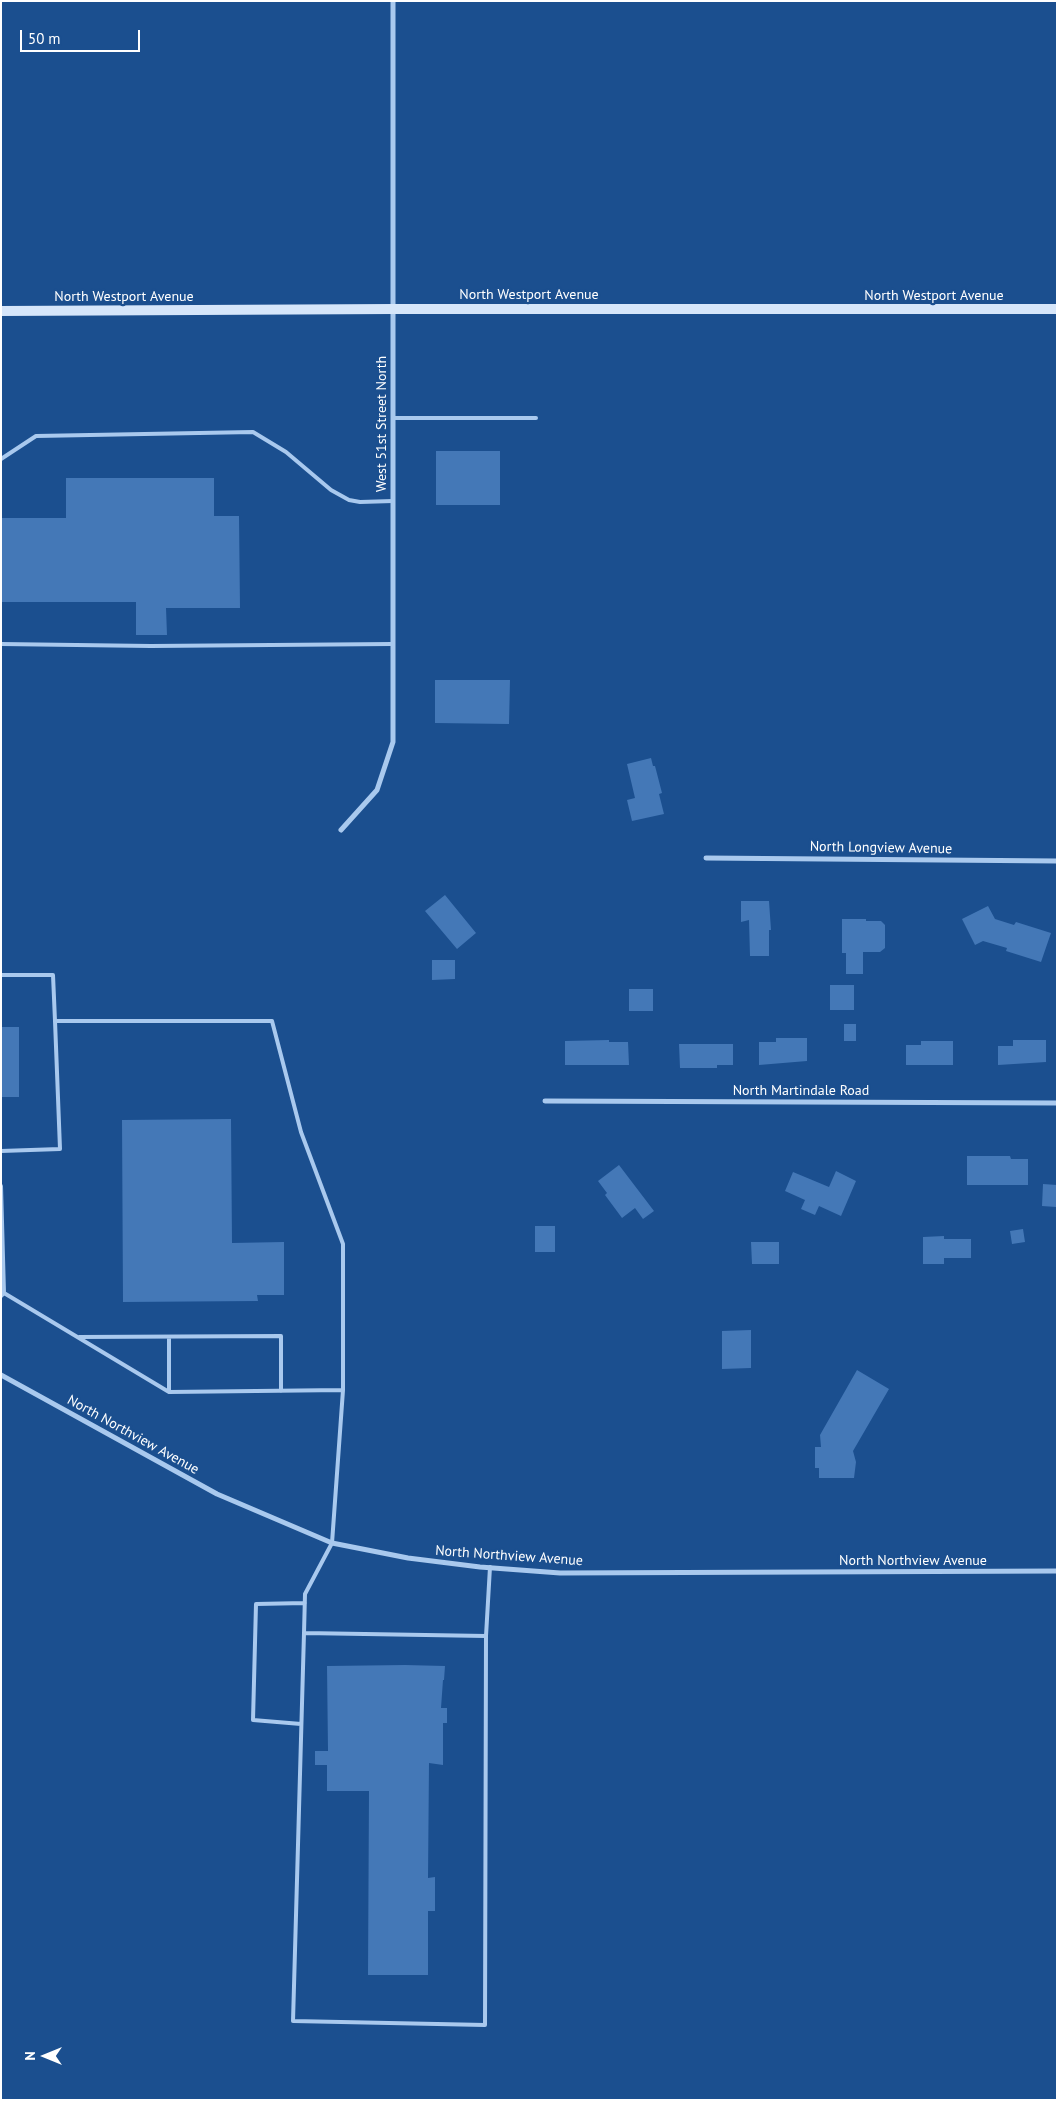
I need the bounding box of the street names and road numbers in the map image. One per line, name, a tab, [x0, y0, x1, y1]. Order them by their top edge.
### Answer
street label: North Westport Avenue	[459, 287, 599, 303]
street label: North Westport Avenue	[864, 288, 1004, 304]
street label: North Westport Avenue	[54, 289, 194, 305]
street label: West 51st Street North	[374, 356, 390, 492]
street label: North Longview Avenue	[810, 838, 952, 858]
street label: North Martindale Road	[733, 1083, 869, 1099]
street label: North Northview Avenue	[64, 1392, 202, 1478]
street label: North Northview Avenue	[435, 1542, 583, 1570]
street label: North Northview Avenue	[839, 1553, 987, 1569]

